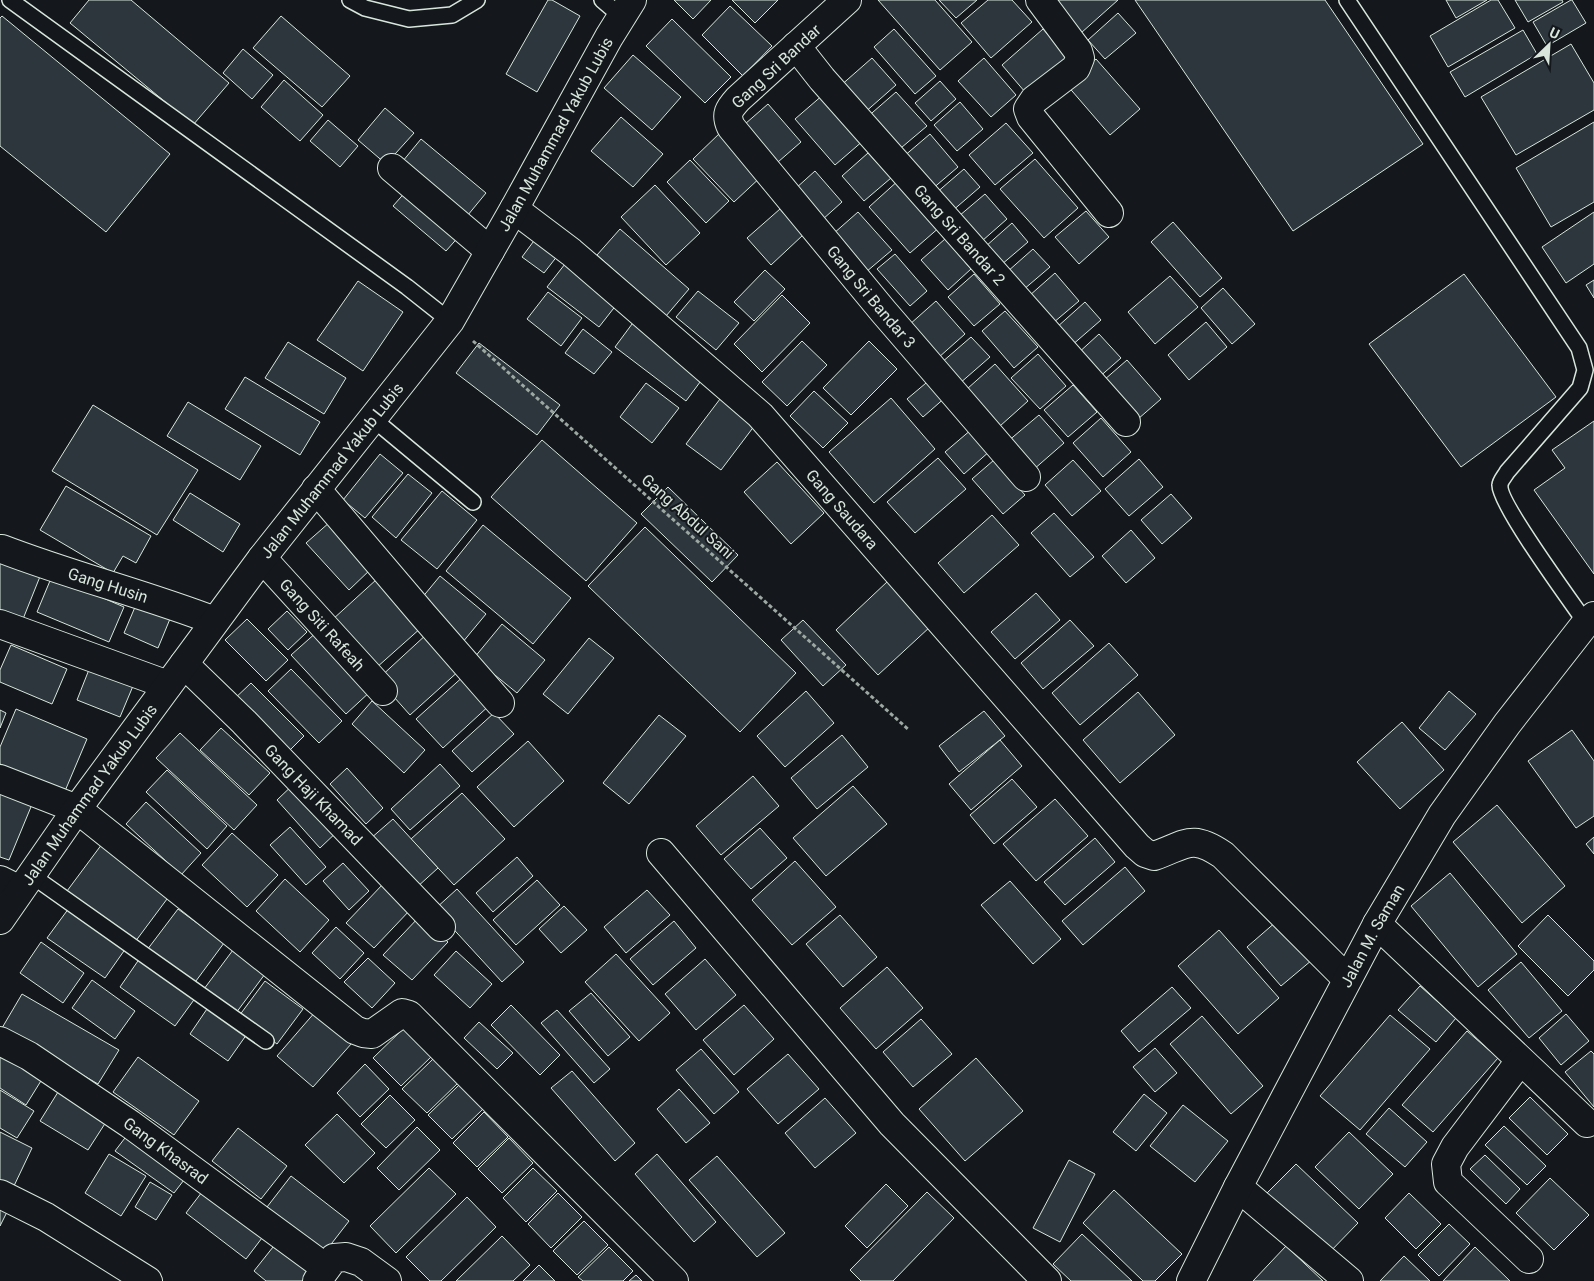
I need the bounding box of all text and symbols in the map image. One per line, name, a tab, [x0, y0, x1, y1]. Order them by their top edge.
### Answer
street label: Gang Sri Bandar	[728, 20, 825, 112]
north arrow	[1524, 20, 1574, 70]
text: U	[1547, 24, 1562, 42]
street label: Jalan Muhammad Yakub Lubis	[494, 34, 617, 235]
street label: Gang Sri Bandar 2	[910, 181, 1009, 289]
street label: Gang Sri Bandar 3	[823, 242, 920, 352]
street label: Jalan Muhammad Yakub Lubis	[257, 379, 408, 562]
street label: Gang Saudara	[802, 466, 882, 553]
street label: Gang Abdul Sani	[638, 470, 738, 563]
street label: Gang Husin	[66, 564, 150, 607]
street label: Gang Siti Rafeah	[276, 575, 369, 675]
street label: Jalan Muhammad Yakub Lubis	[18, 700, 161, 889]
street label: Gang Haji Khamad	[261, 740, 366, 849]
street label: Jalan M. Saman	[1336, 881, 1409, 991]
street label: Gang Khasrad	[120, 1114, 212, 1188]

